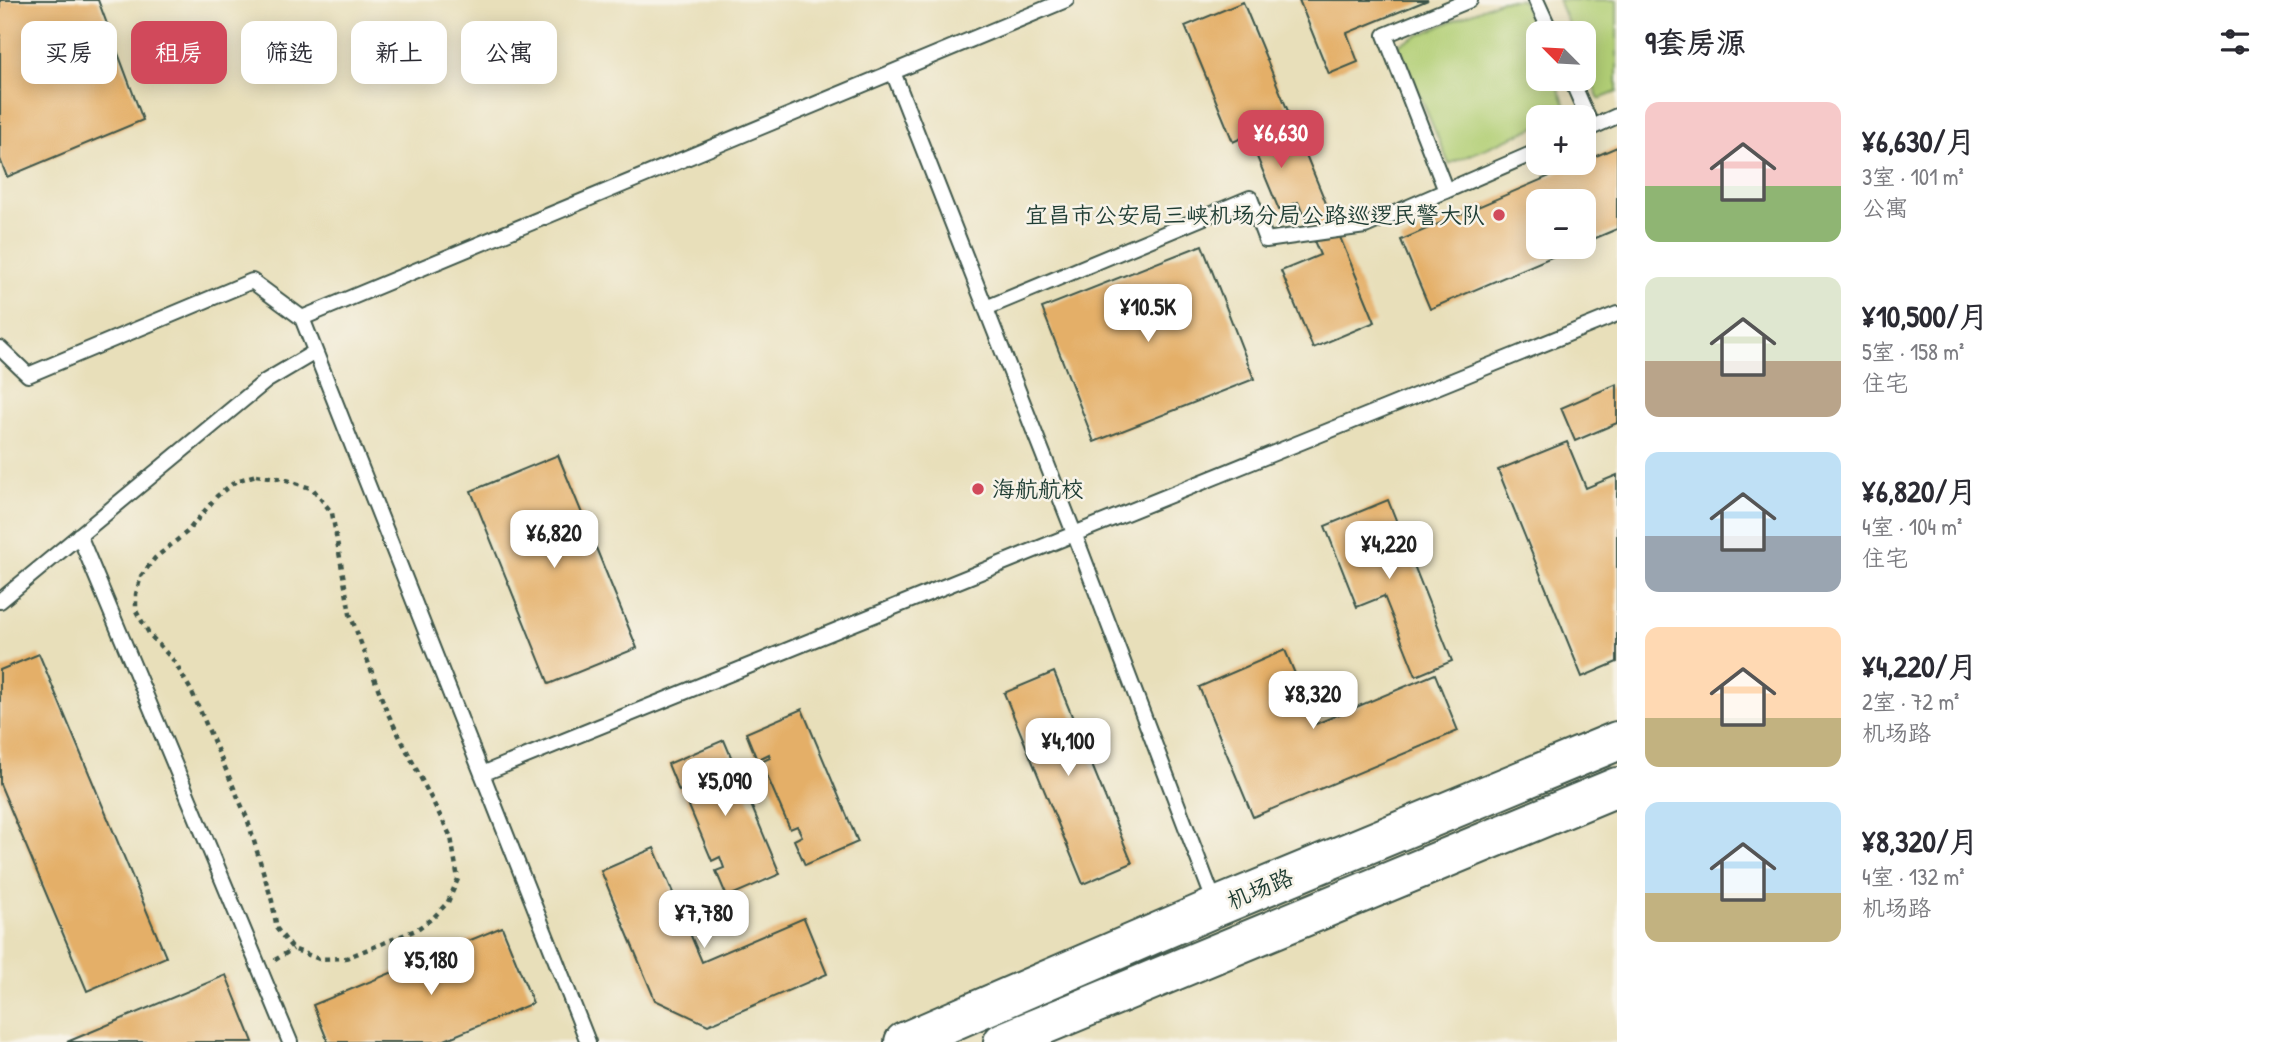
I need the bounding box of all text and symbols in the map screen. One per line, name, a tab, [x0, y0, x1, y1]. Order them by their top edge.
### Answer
chip: 买房	[21, 21, 117, 84]
chip: 租房	[131, 21, 227, 84]
chip: 筛选	[241, 21, 337, 84]
chip: 新上	[351, 21, 447, 84]
chip: 公寓	[461, 21, 557, 84]
north arrow	[1526, 21, 1596, 91]
map controls	[1526, 21, 1596, 259]
text: 9套房源	[1645, 22, 1746, 62]
icon: filters	[2216, 23, 2254, 61]
button: +	[1526, 105, 1596, 175]
pin: ¥6,630	[1224, 110, 1338, 170]
text: ¥6,630	[1254, 117, 1308, 148]
text: ¥6,630/月	[1862, 121, 1976, 161]
icon: home	[1701, 130, 1785, 214]
text: 3室 · 101 m²	[1862, 161, 1964, 192]
button: −	[1526, 189, 1596, 259]
text: 公寓	[1862, 192, 1908, 223]
place label: 宜昌市公安局三峡机场分局公路巡逻民警大队	[1025, 199, 1485, 230]
marker: 宜昌市公安局三峡机场分局公路巡逻民警大队	[1491, 207, 1507, 223]
pin: ¥10.5K	[1091, 284, 1205, 344]
text: ¥10.5K	[1120, 291, 1176, 322]
text: ¥10,500/月	[1862, 296, 1989, 336]
icon: home	[1701, 305, 1785, 389]
text: 5室 · 158 m²	[1862, 336, 1964, 367]
text: 住宅	[1862, 367, 1908, 398]
text: ¥6,820/月	[1862, 471, 1977, 511]
place label: 海航航校	[992, 473, 1084, 504]
icon: home	[1701, 480, 1785, 564]
marker: 海航航校	[970, 481, 986, 497]
pin: ¥6,820	[497, 510, 611, 570]
text: 4室 · 104 m²	[1862, 511, 1962, 542]
text: ¥6,820	[526, 517, 582, 548]
pin: ¥4,220	[1332, 522, 1446, 581]
text: ¥4,220	[1361, 528, 1417, 559]
text: 住宅	[1862, 542, 1908, 573]
text: ¥4,220/月	[1862, 646, 1977, 686]
icon: home	[1701, 655, 1785, 739]
pin: ¥8,320	[1256, 672, 1370, 731]
text: ¥8,320	[1285, 678, 1341, 709]
text: 2室 · 72 m²	[1862, 686, 1959, 717]
text: 机场路	[1862, 717, 1931, 748]
pin: ¥4,100	[1011, 718, 1125, 778]
text: ¥4,100	[1042, 725, 1094, 756]
pin: ¥5,090	[668, 758, 782, 818]
text: ¥5,090	[698, 765, 752, 796]
text: ¥8,320/月	[1862, 821, 1979, 861]
icon: home	[1701, 830, 1785, 914]
street label: 机场路	[1222, 861, 1298, 916]
text: 4室 · 132 m²	[1862, 861, 1964, 892]
pin: ¥7,780	[647, 890, 761, 950]
text: 机场路	[1862, 892, 1931, 923]
text: ¥7,780	[675, 897, 733, 928]
pin: ¥5,180	[374, 937, 488, 997]
text: ¥5,180	[404, 944, 458, 975]

